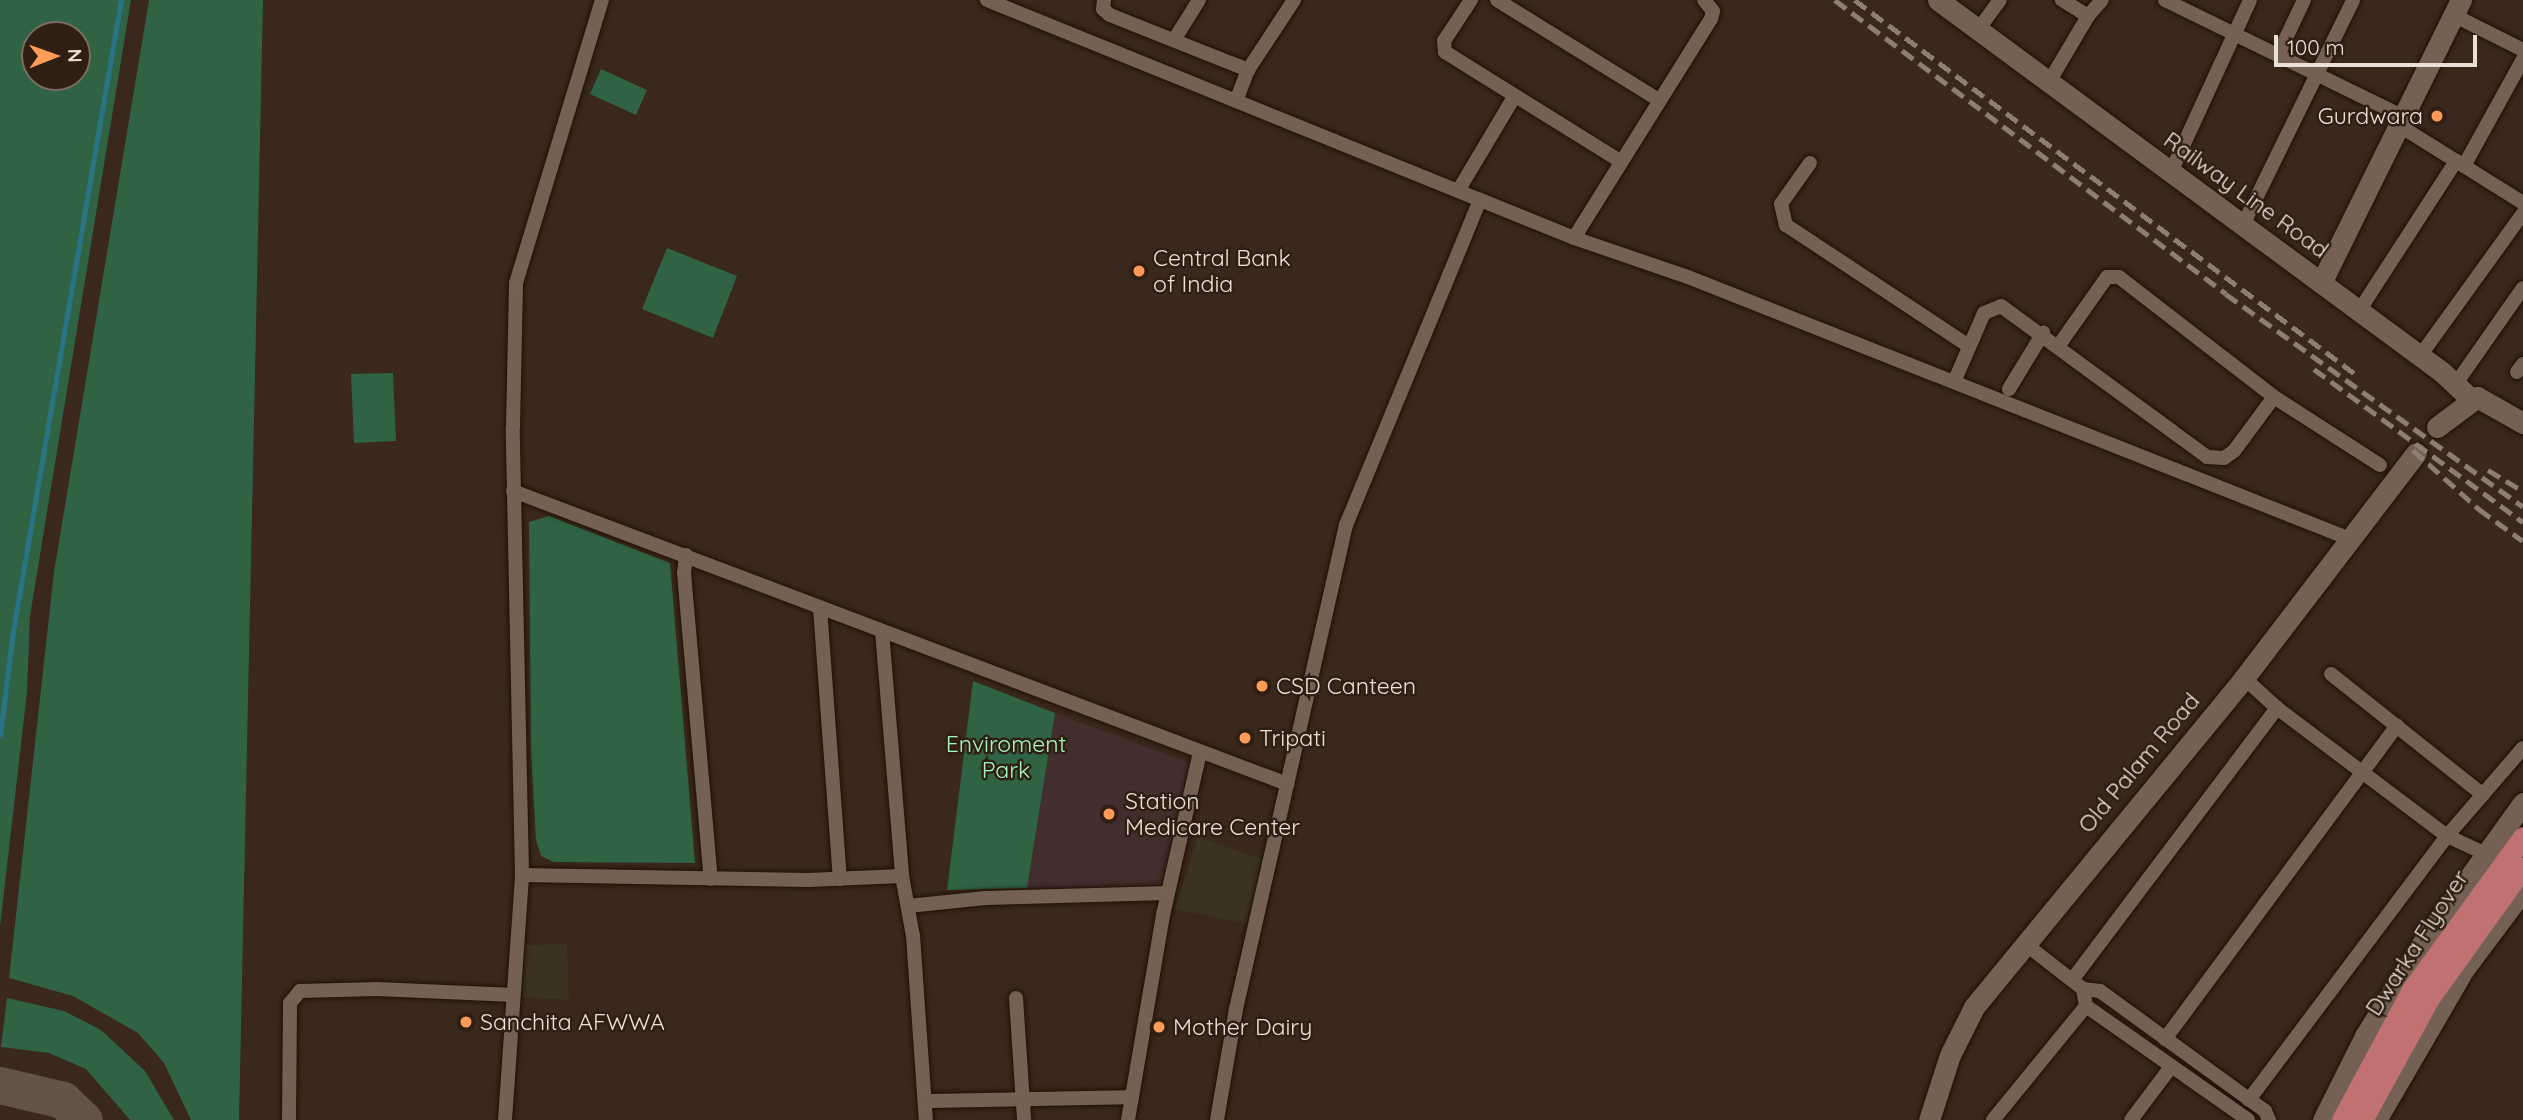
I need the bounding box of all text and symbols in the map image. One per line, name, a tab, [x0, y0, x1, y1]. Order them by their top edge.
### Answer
north arrow	[21, 21, 91, 91]
scale bar	[2278, 21, 2481, 65]
text: 100 m	[2287, 34, 2345, 60]
text: N	[63, 48, 87, 63]
place label: Gurdwara	[2318, 102, 2423, 130]
marker: Gurdwara	[2429, 108, 2445, 124]
street label: Railway Line Road	[2158, 126, 2334, 264]
place label: Central Bank of India	[1153, 244, 1291, 298]
marker: Central Bank of India	[1131, 263, 1147, 279]
place label: CSD Canteen	[1276, 672, 1416, 700]
marker: CSD Canteen	[1254, 678, 1270, 694]
street label: Old Palam Road	[2073, 687, 2205, 839]
place label: Tripati	[1259, 724, 1326, 752]
park label: Enviroment Park	[946, 730, 1066, 784]
marker: Tripati	[1237, 730, 1253, 746]
place label: Station Medicare Center	[1125, 787, 1300, 841]
marker: Station Medicare Center	[1099, 804, 1119, 824]
street label: Dwarka Flyover	[2360, 865, 2474, 1021]
place label: Sanchita AFWWA	[480, 1008, 665, 1036]
place label: Mother Dairy	[1173, 1013, 1312, 1041]
marker: Sanchita AFWWA	[458, 1014, 474, 1030]
marker: Mother Dairy	[1151, 1019, 1167, 1035]

